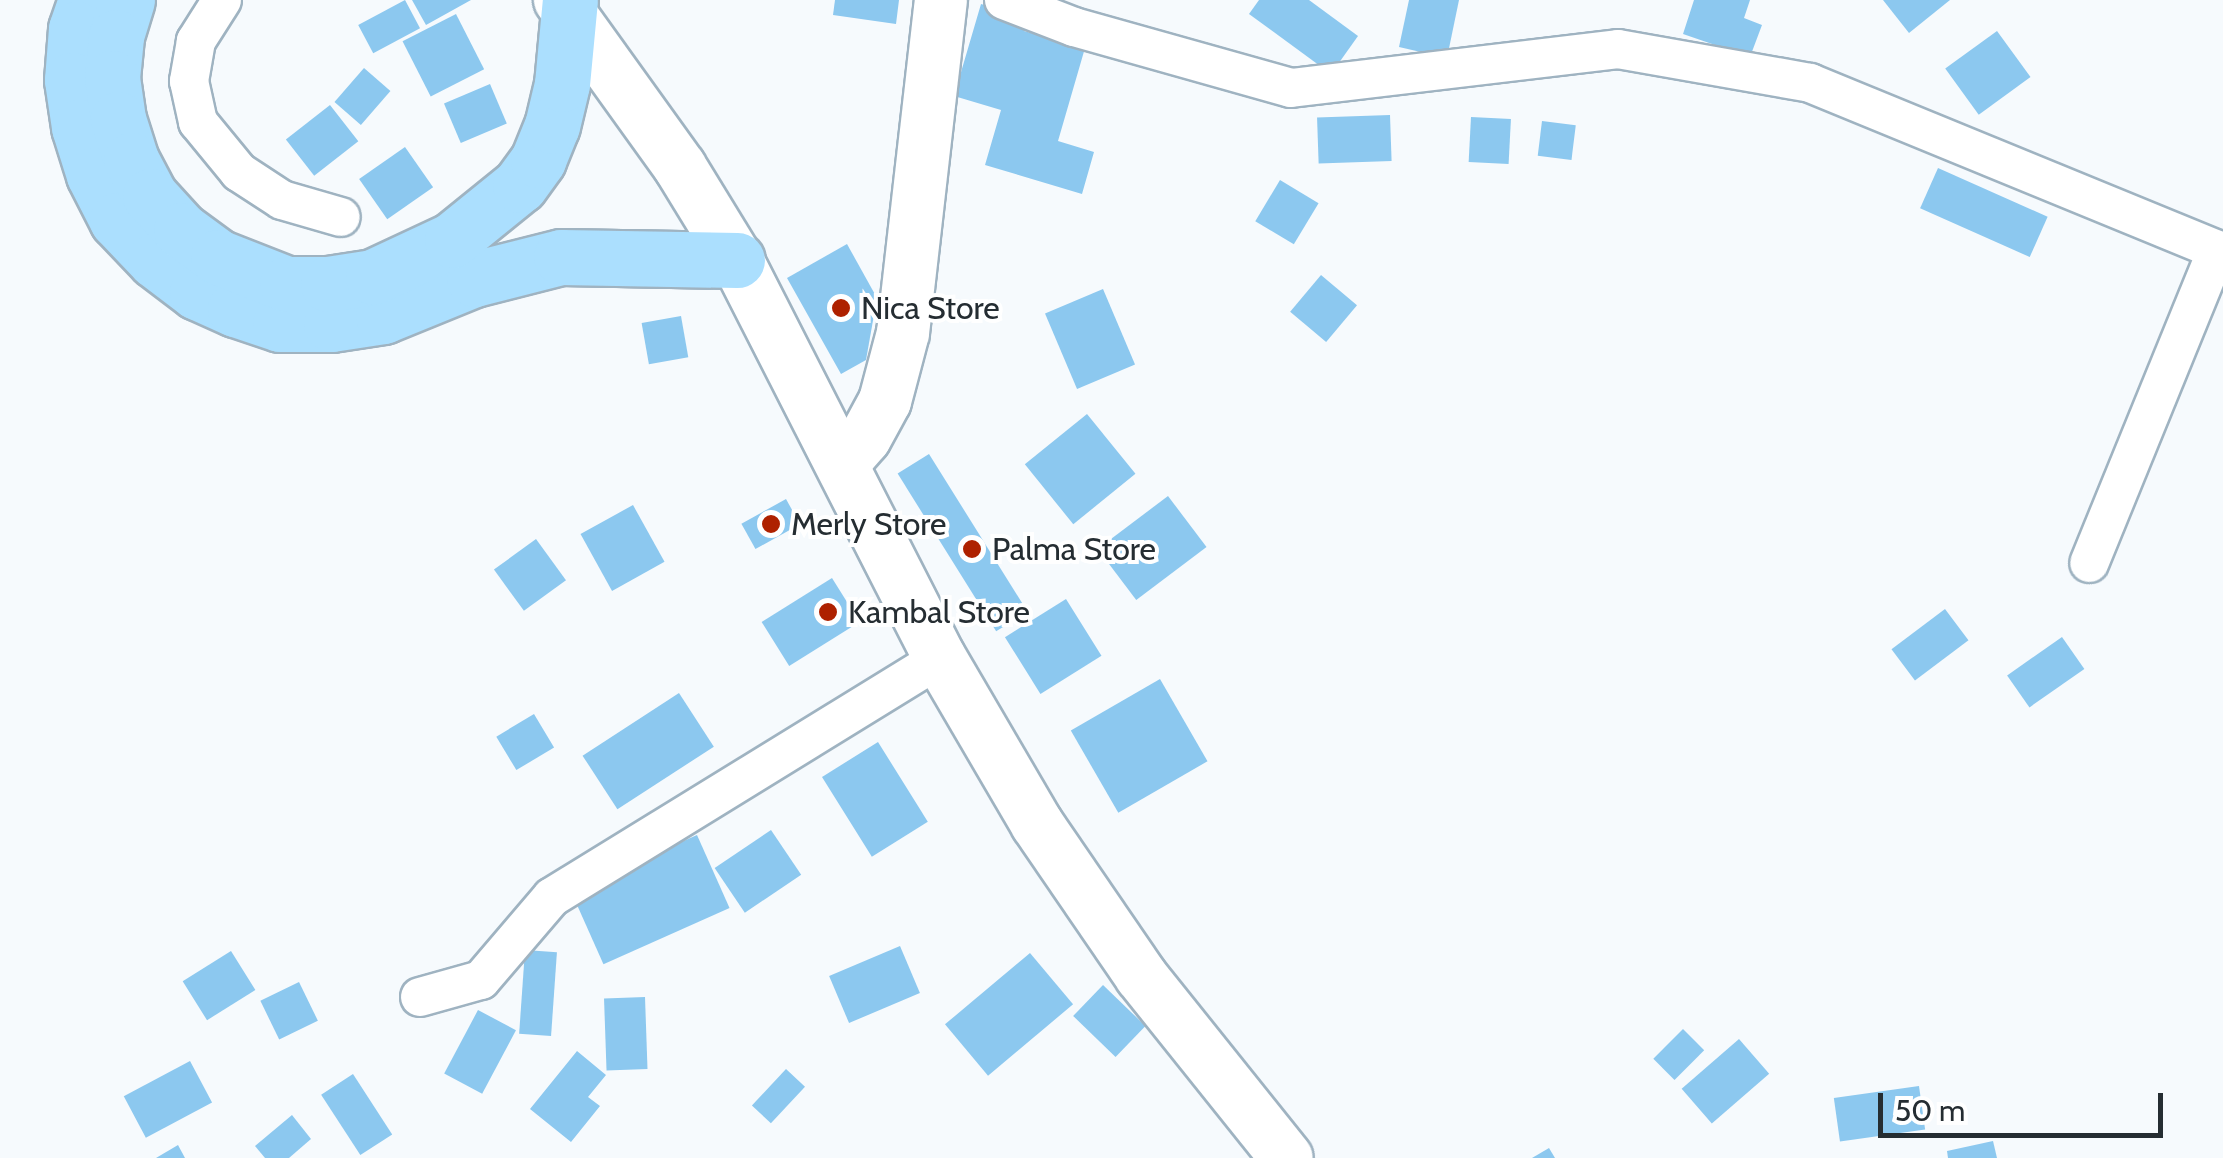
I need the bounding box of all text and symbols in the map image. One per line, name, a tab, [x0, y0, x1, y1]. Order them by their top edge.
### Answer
place label: Nica Store	[861, 289, 1000, 327]
marker: Nica Store	[830, 297, 852, 319]
place label: Merly Store	[791, 505, 946, 543]
marker: Merly Store	[760, 513, 782, 535]
place label: Palma Store	[992, 530, 1156, 568]
marker: Palma Store	[961, 538, 983, 560]
place label: Kambal Store	[848, 593, 1030, 631]
marker: Kambal Store	[817, 601, 839, 623]
scale bar	[1883, 1073, 2168, 1135]
text: 50 m	[1895, 1092, 1965, 1129]

